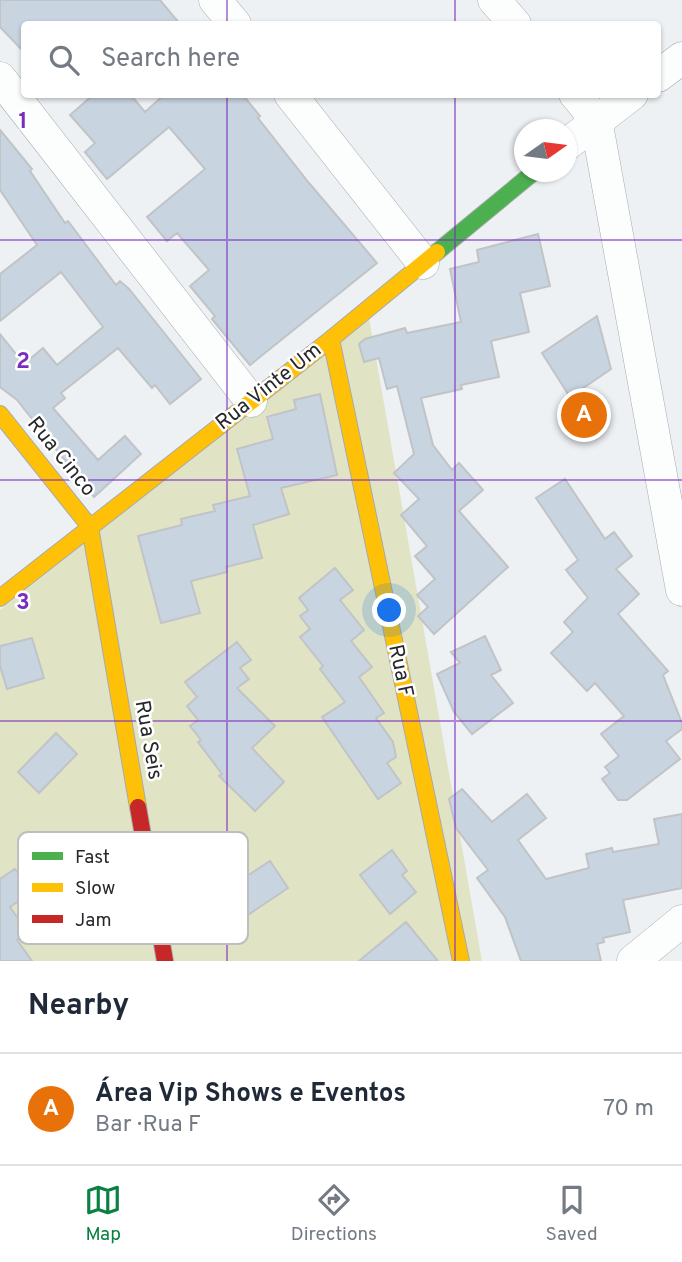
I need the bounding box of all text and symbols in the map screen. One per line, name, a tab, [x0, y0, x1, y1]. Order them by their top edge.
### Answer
search box	[21, 21, 661, 98]
icon: search	[45, 41, 83, 79]
text: Search here	[101, 43, 240, 76]
text: 1	[18, 108, 28, 137]
north arrow	[514, 119, 577, 182]
street label: Rua Vinte Um	[210, 337, 328, 437]
text: 2	[16, 348, 30, 377]
pin: A	[561, 389, 607, 441]
street label: Rua Cinco	[21, 412, 101, 502]
text: 3	[16, 589, 30, 618]
your location	[372, 593, 406, 627]
street label: Rua F	[381, 642, 419, 700]
street label: Rua Seis	[128, 698, 168, 782]
legend	[18, 832, 248, 944]
text: Fast	[75, 846, 110, 870]
text: Slow	[75, 877, 115, 901]
text: Jam	[75, 909, 112, 933]
text: Nearby	[28, 988, 129, 1025]
text: Área Vip Shows e Eventos	[95, 1078, 406, 1111]
text: A	[43, 1095, 59, 1124]
text: 70 m	[603, 1095, 654, 1124]
text: Bar · Rua F	[95, 1111, 201, 1140]
tab: Map	[84, 1181, 122, 1247]
tab: Directions	[291, 1181, 377, 1247]
tab: Saved	[546, 1181, 598, 1247]

